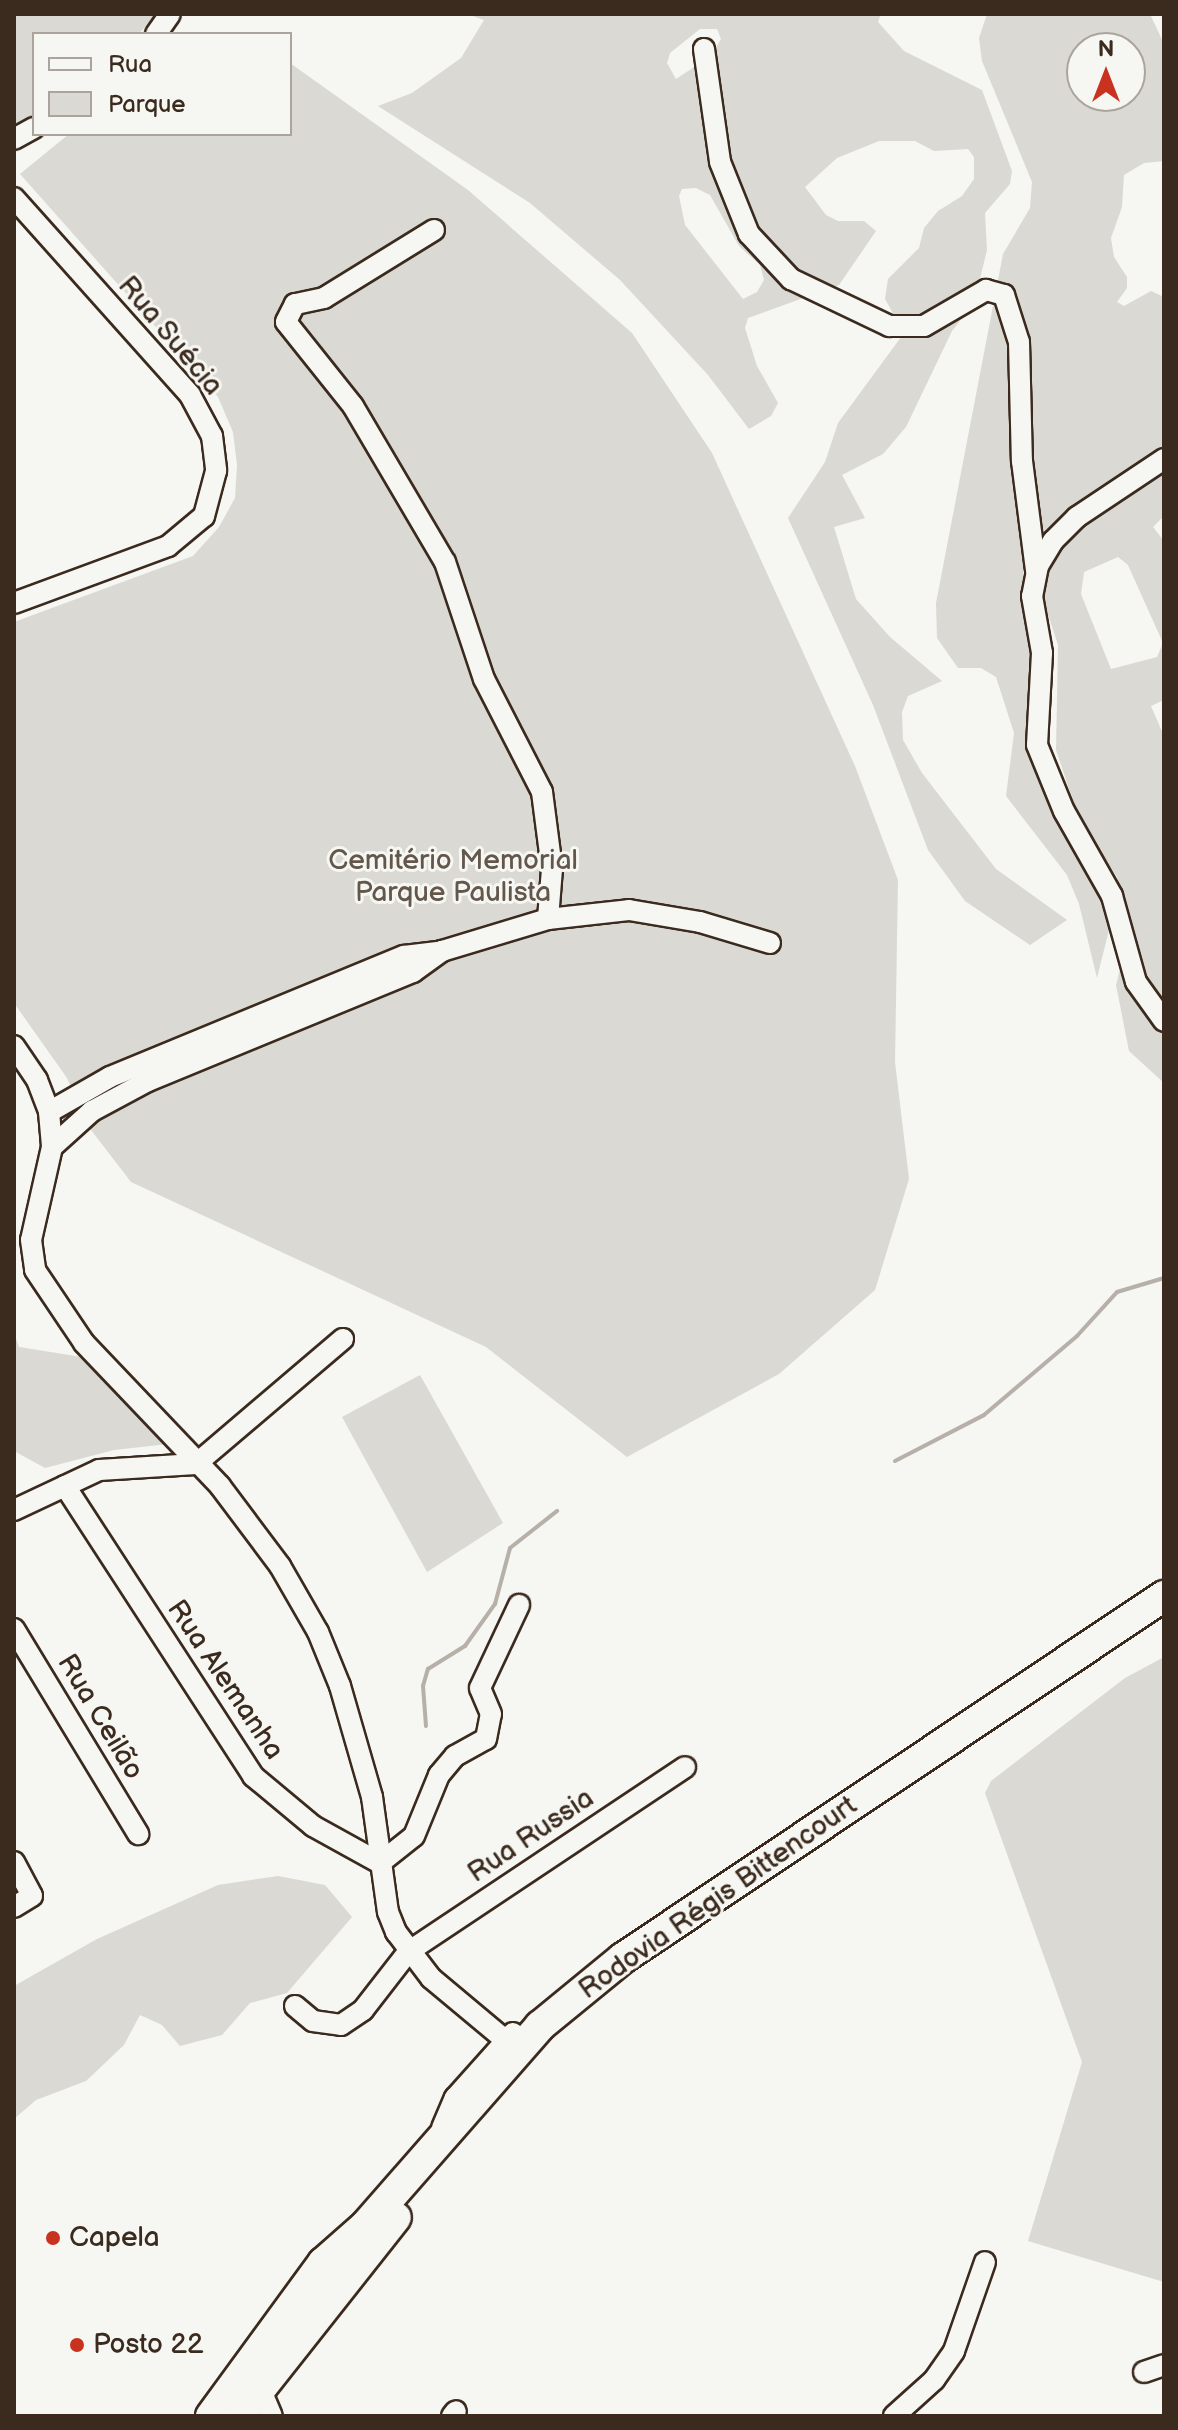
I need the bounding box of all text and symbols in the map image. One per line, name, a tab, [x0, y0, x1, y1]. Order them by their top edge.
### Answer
legend	[32, 32, 292, 136]
north arrow	[1066, 32, 1146, 112]
text: N	[1098, 36, 1114, 63]
text: Rua	[108, 50, 152, 79]
text: Parque	[108, 90, 186, 119]
street label: Rua Suécia	[110, 269, 230, 403]
park label: Cemitério Memorial Parque Paulista	[328, 844, 578, 910]
street label: Rua Alemanha	[159, 1594, 291, 1766]
street label: Rua Ceilão	[50, 1648, 150, 1786]
street label: Rua Russia	[462, 1782, 600, 1890]
street label: Rodovia Régis Bittencourt	[573, 1789, 863, 2007]
place label: Capela	[69, 2221, 159, 2255]
marker: Capela	[44, 2229, 62, 2247]
place label: Posto 22	[93, 2328, 204, 2362]
marker: Posto 22	[68, 2336, 86, 2354]

